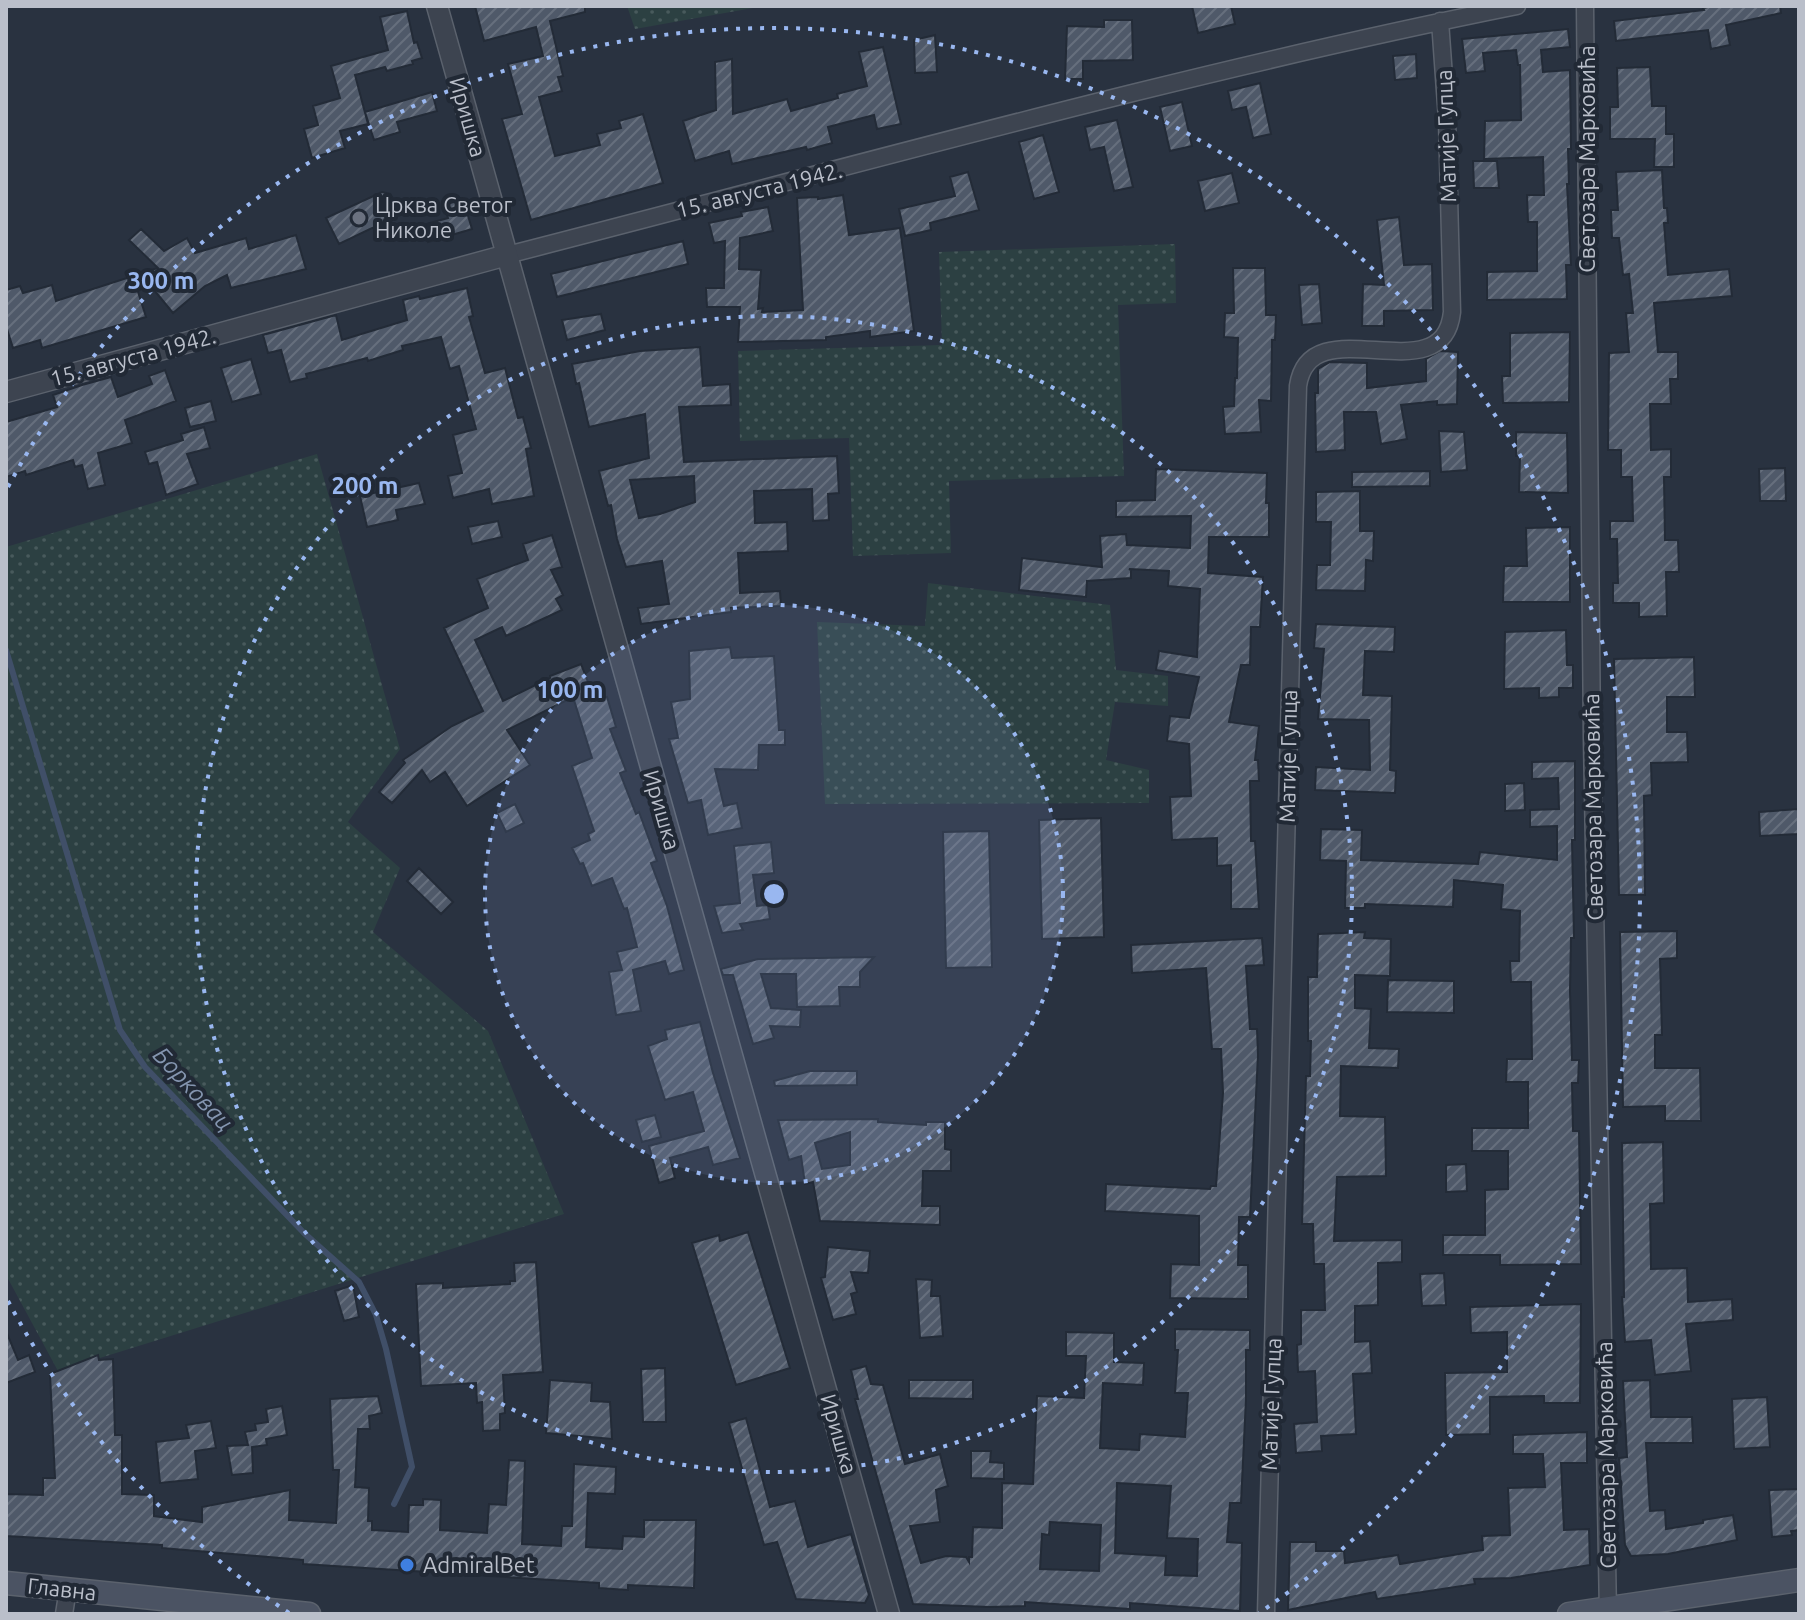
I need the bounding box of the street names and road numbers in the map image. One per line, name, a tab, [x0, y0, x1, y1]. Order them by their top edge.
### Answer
street label: Светозара Марковића	[1574, 45, 1599, 273]
street label: Матије Гупца	[1431, 69, 1460, 203]
street label: Иришка	[445, 74, 492, 160]
street label: 15. августа 1942.	[673, 157, 845, 222]
street label: 15. августа 1942.	[47, 322, 218, 391]
street label: Матије Гупца	[1274, 689, 1301, 823]
street label: Светозара Марковића	[1578, 693, 1607, 921]
street label: Иришка	[639, 767, 686, 853]
street label: Матије Гупца	[1256, 1337, 1285, 1471]
street label: Светозара Марковића	[1591, 1341, 1620, 1569]
street label: Иришка	[816, 1391, 863, 1477]
street label: Главна	[26, 1572, 98, 1605]

